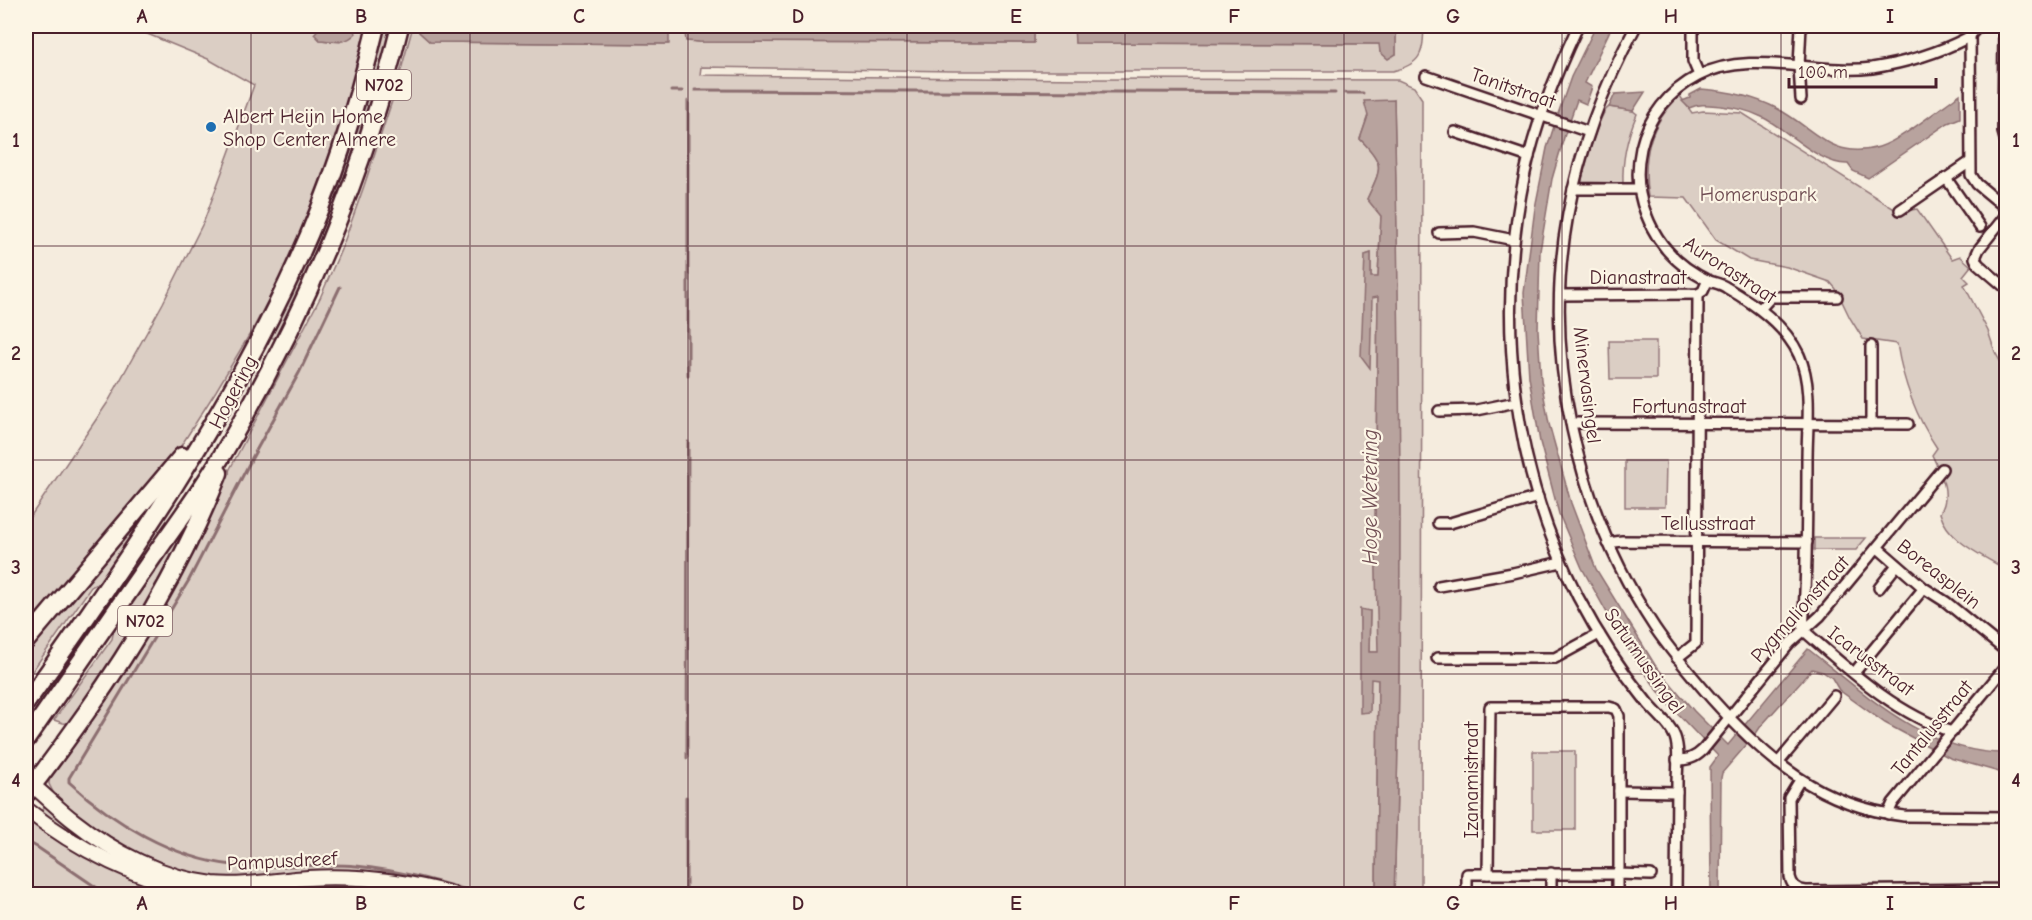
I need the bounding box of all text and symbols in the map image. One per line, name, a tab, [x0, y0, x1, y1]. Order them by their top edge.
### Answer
text: A	[136, 5, 148, 28]
text: B	[355, 5, 367, 28]
text: C	[573, 5, 585, 28]
text: D	[792, 5, 804, 28]
text: E	[1010, 5, 1022, 28]
text: F	[1228, 5, 1240, 28]
text: G	[1446, 5, 1460, 28]
text: H	[1664, 5, 1678, 28]
text: I	[1886, 5, 1894, 28]
scale bar	[1789, 51, 1936, 89]
text: 100 m	[1798, 62, 1848, 83]
street label: Tanitstraat	[1468, 63, 1560, 114]
road number: N702	[357, 70, 411, 100]
place label: Albert Heijn Home Shop Center Almere	[223, 105, 396, 151]
marker: Albert Heijn Home Shop Center Almere	[204, 120, 218, 134]
text: 1	[12, 129, 20, 152]
text: 1	[2012, 129, 2020, 152]
park label: Homeruspark	[1700, 183, 1817, 206]
street label: Aurorastraat	[1679, 232, 1782, 309]
street label: Dianastraat	[1590, 266, 1688, 289]
street label: Minervasingel	[1568, 325, 1606, 445]
text: 2	[11, 342, 21, 365]
text: 2	[2011, 342, 2021, 365]
street label: Hogering	[204, 351, 262, 433]
street label: Fortunastraat	[1632, 395, 1747, 418]
water label: Hoge Wetering	[1358, 429, 1382, 565]
street label: Tellusstraat	[1661, 512, 1756, 535]
street label: Boreasplein	[1893, 534, 1985, 614]
street label: Pygmalionstraat	[1746, 550, 1855, 667]
text: 3	[11, 556, 21, 579]
text: 3	[2011, 556, 2021, 579]
street label: Saturnussingel	[1599, 604, 1689, 718]
road number: N702	[118, 606, 172, 636]
street label: Icarusstraat	[1823, 621, 1920, 702]
street label: Tantalusstraat	[1886, 675, 1978, 780]
street label: Izanamistraat	[1460, 720, 1483, 838]
text: 4	[11, 769, 21, 792]
text: 4	[2011, 769, 2021, 792]
street label: Pampusdreef	[226, 847, 339, 875]
text: A	[136, 892, 148, 915]
text: B	[355, 892, 367, 915]
text: C	[573, 892, 585, 915]
text: D	[792, 892, 804, 915]
text: E	[1010, 892, 1022, 915]
text: F	[1228, 892, 1240, 915]
text: G	[1446, 892, 1460, 915]
text: H	[1664, 892, 1678, 915]
text: I	[1886, 892, 1894, 915]

